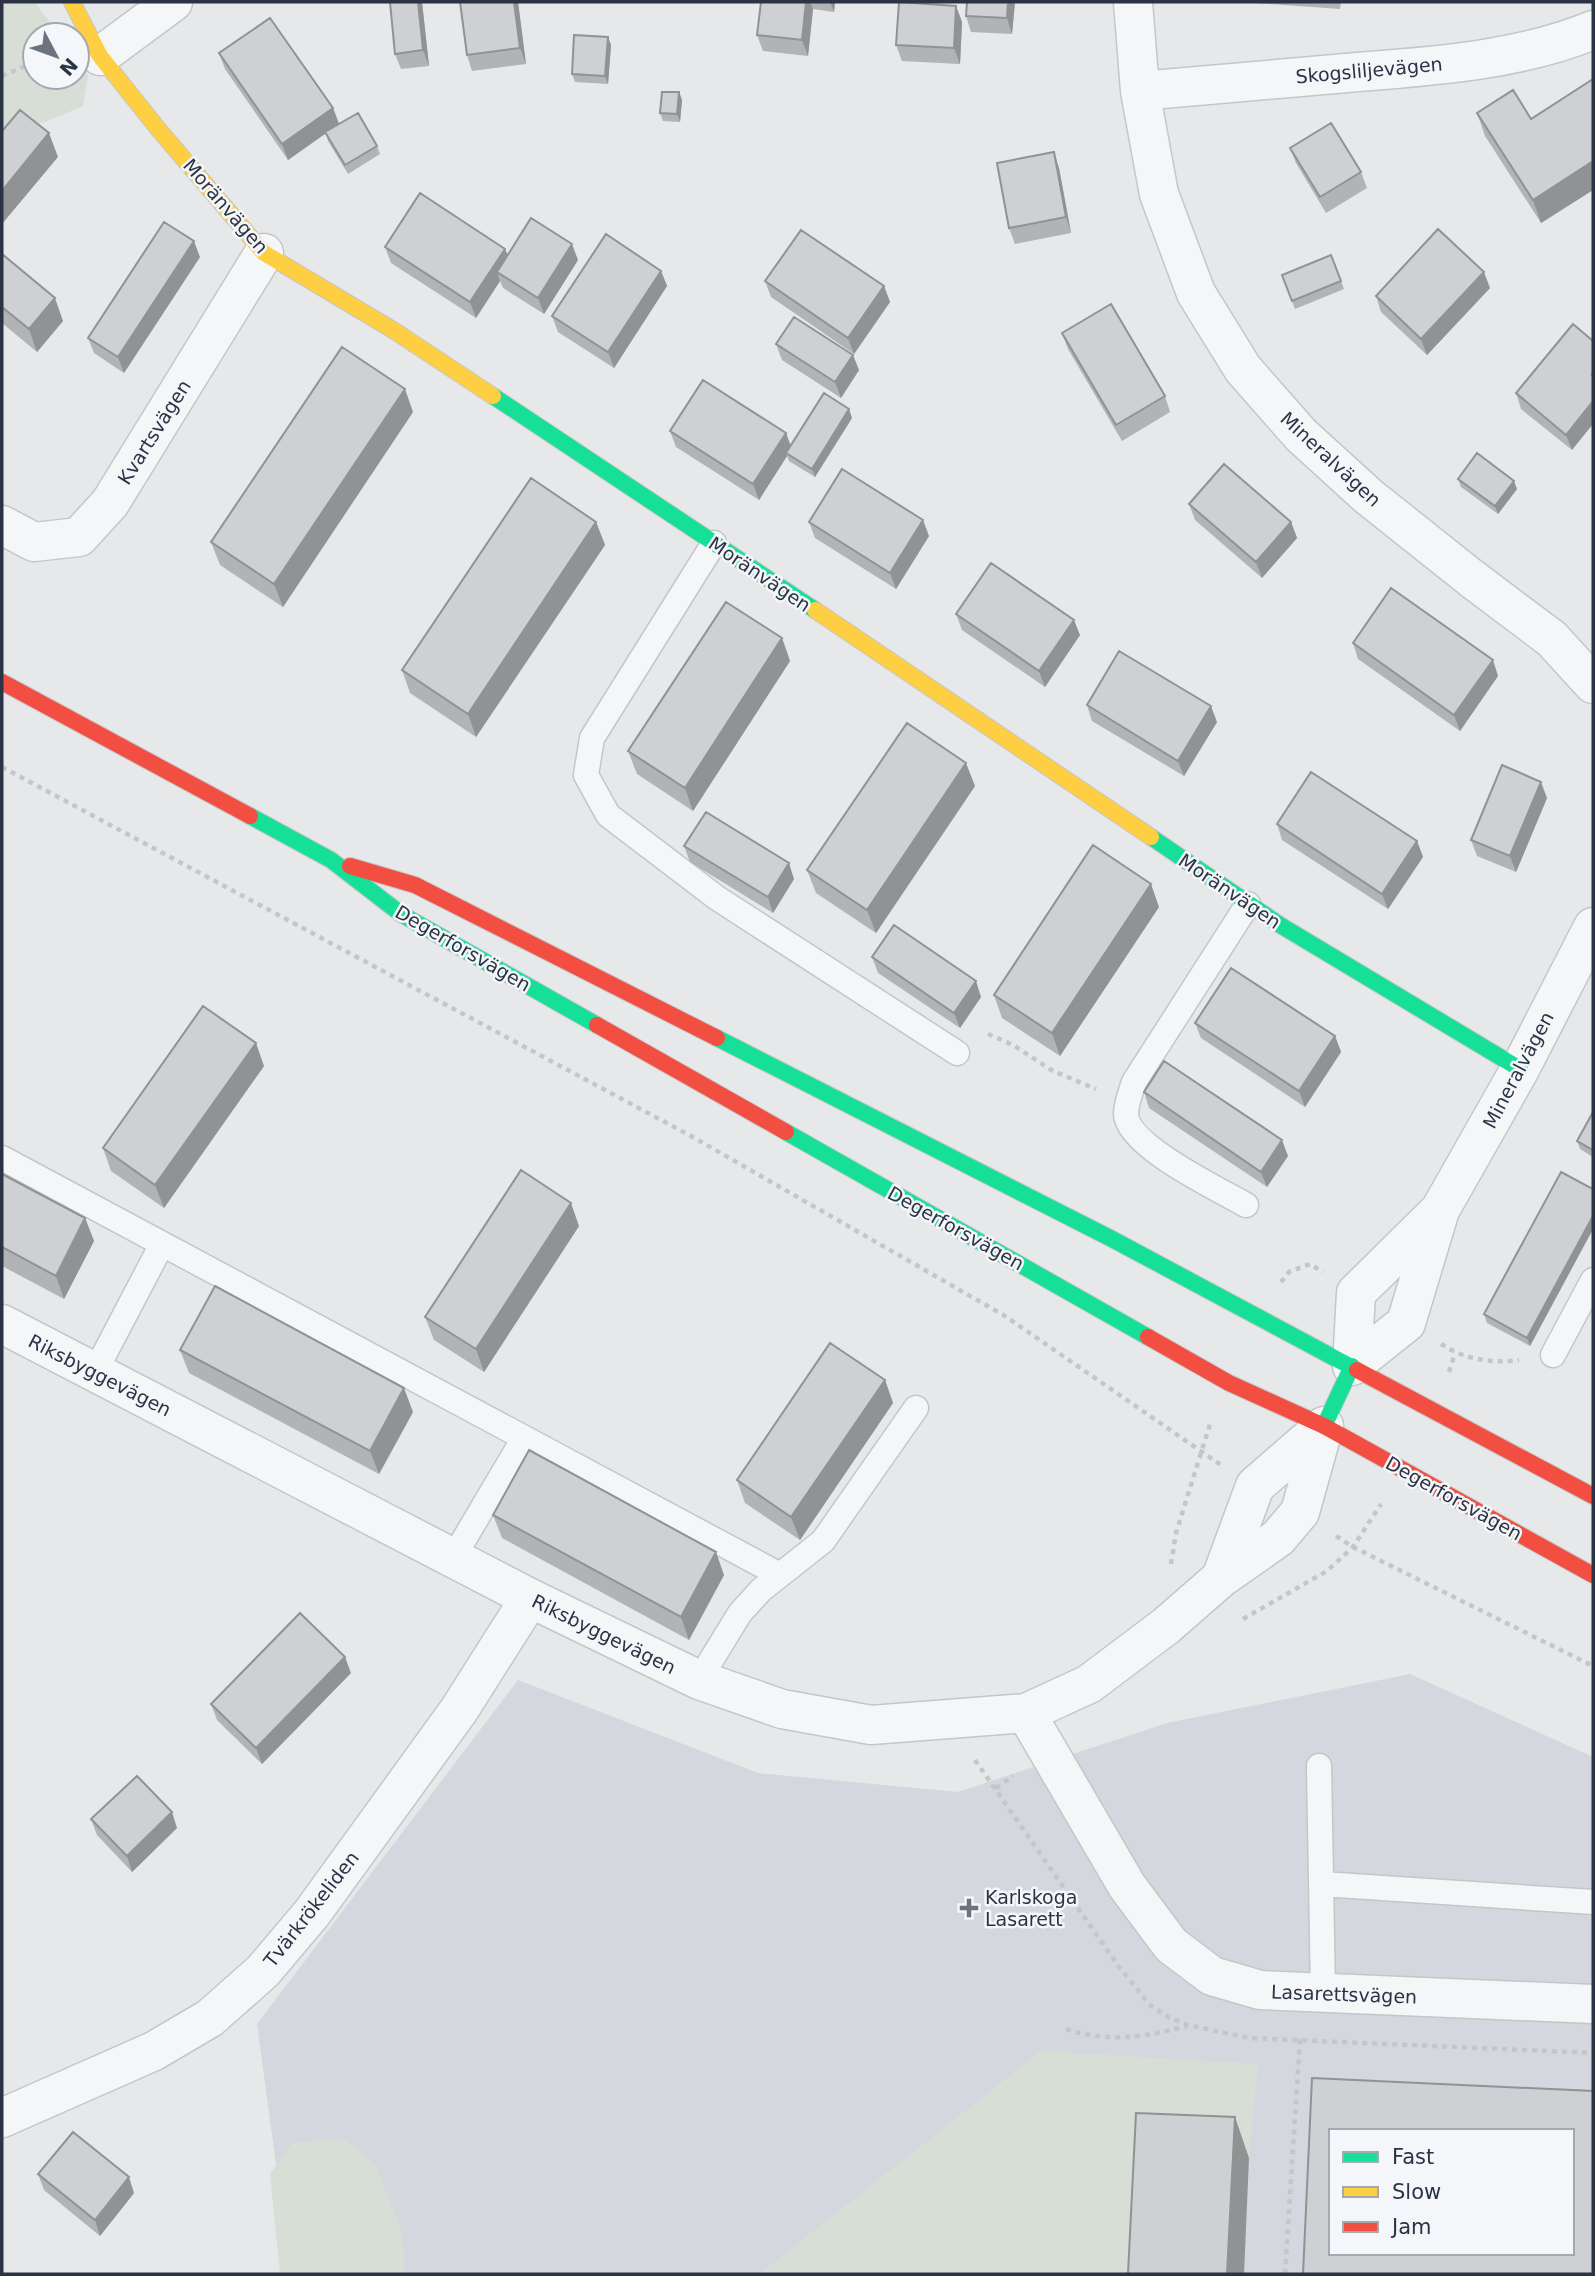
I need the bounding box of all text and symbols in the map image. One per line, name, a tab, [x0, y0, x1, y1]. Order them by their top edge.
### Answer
north arrow	[21, 21, 91, 91]
street label: Skogsliljevägen	[1295, 53, 1443, 87]
text: N	[55, 54, 82, 80]
street label: Moränvägen	[179, 154, 273, 258]
street label: Kvartsvägen	[113, 376, 195, 488]
street label: Mineralvägen	[1276, 407, 1386, 511]
street label: Moränvägen	[705, 532, 815, 616]
street label: Moränvägen	[1175, 849, 1285, 933]
street label: Degerforsvägen	[391, 900, 535, 996]
street label: Mineralvägen	[1478, 1008, 1558, 1132]
street label: Degerforsvägen	[884, 1181, 1028, 1275]
street label: Riksbyggevägen	[25, 1330, 175, 1420]
street label: Degerforsvägen	[1382, 1451, 1526, 1545]
street label: Riksbyggevägen	[529, 1590, 679, 1678]
street label: Tvärkrökeliden	[258, 1847, 363, 1972]
place label: Karlskoga Lasarett	[985, 1886, 1077, 1930]
marker: Karlskoga Lasarett	[959, 1898, 979, 1918]
street label: Lasarettsvägen	[1270, 1980, 1418, 2008]
legend	[1329, 2129, 1574, 2255]
text: Fast	[1392, 2145, 1434, 2169]
text: Slow	[1392, 2180, 1441, 2204]
text: Jam	[1390, 2215, 1432, 2239]

